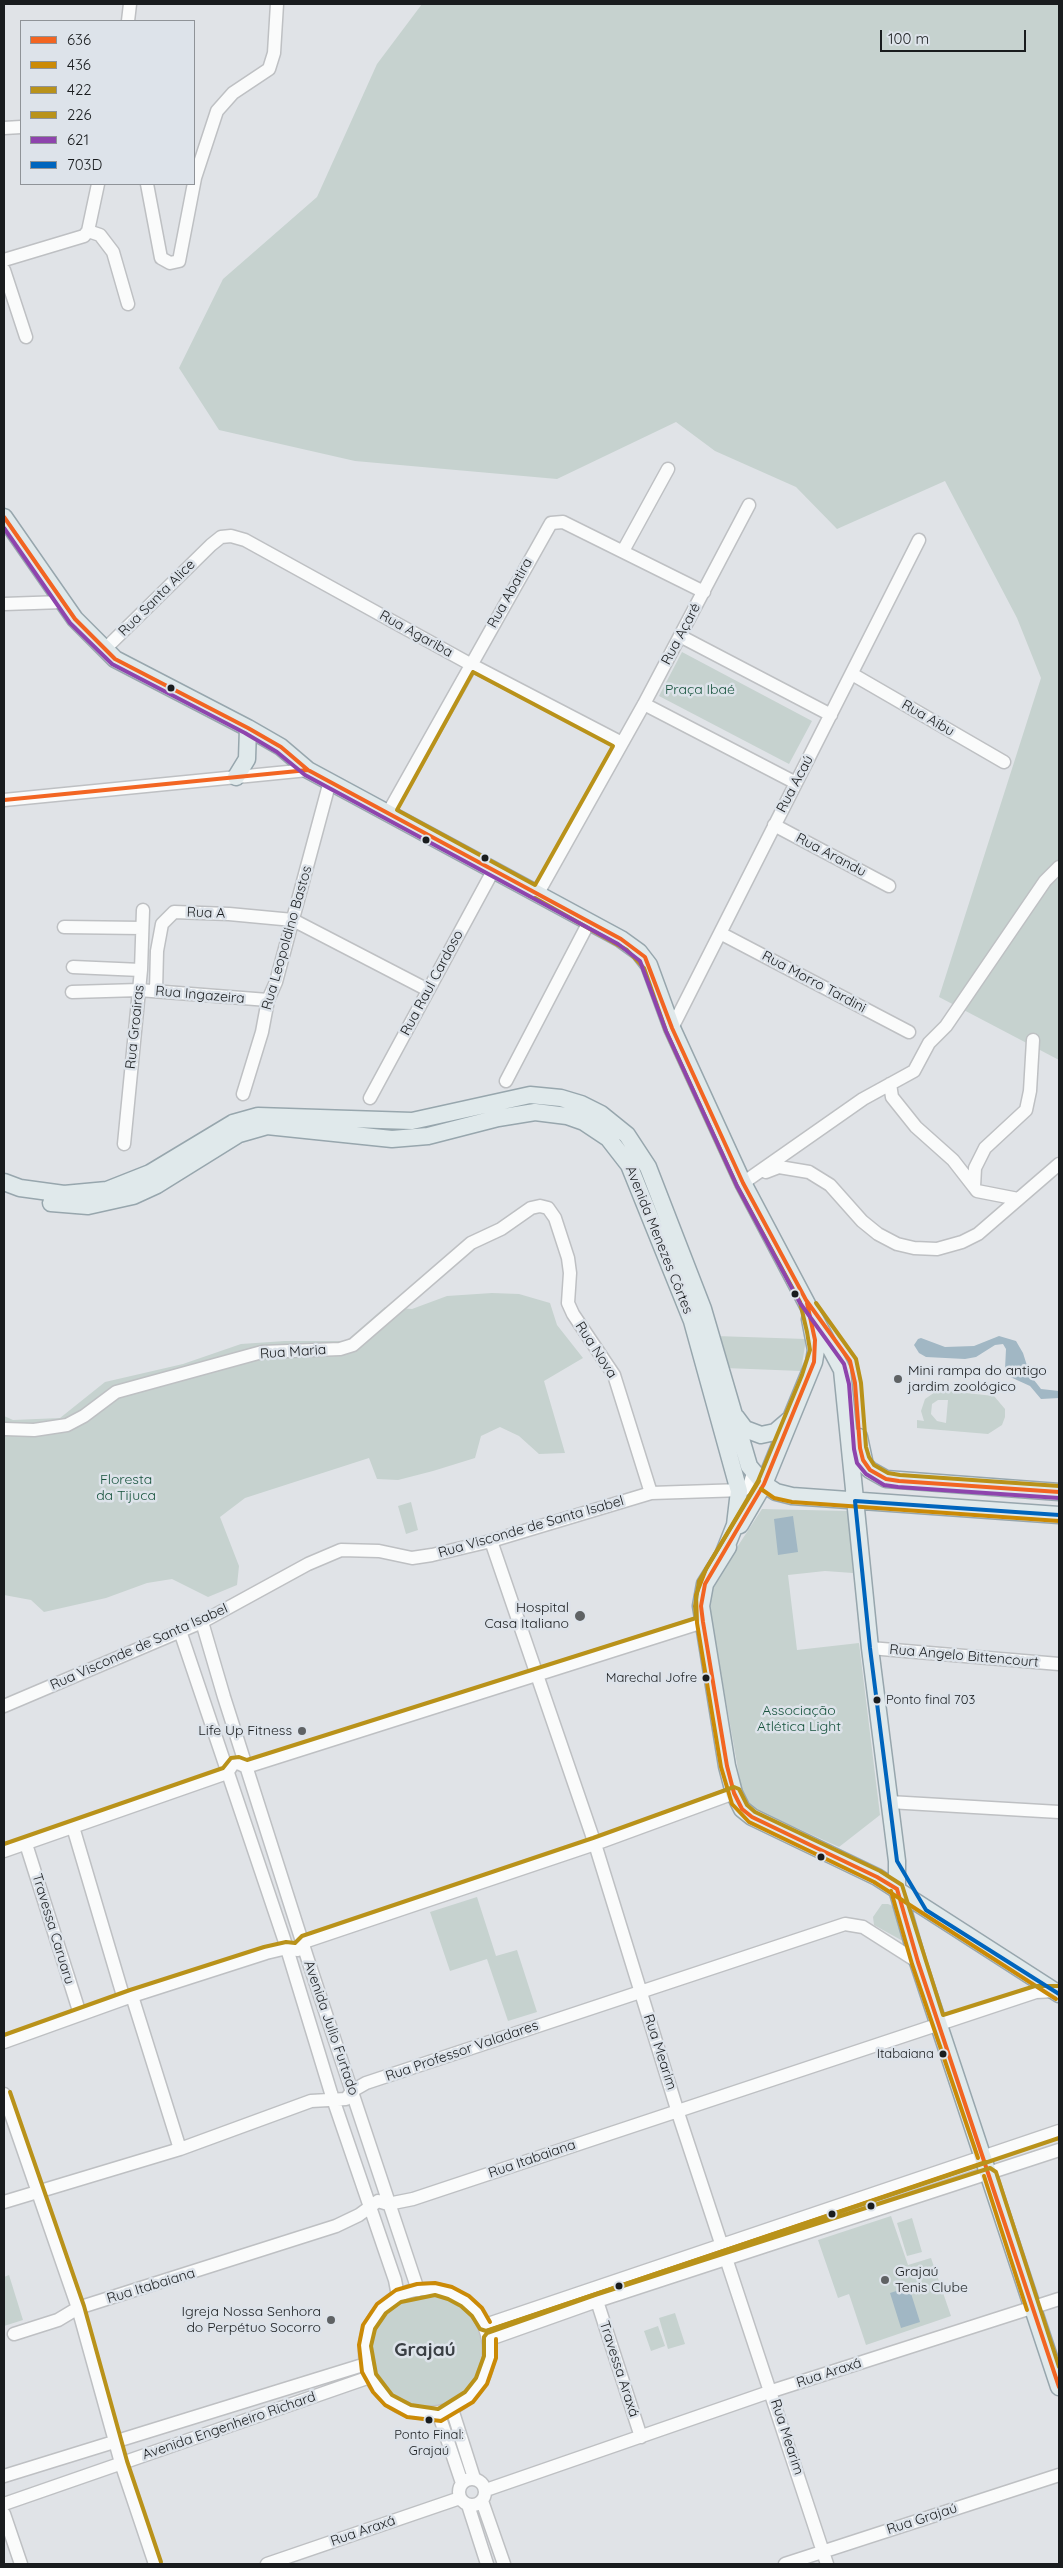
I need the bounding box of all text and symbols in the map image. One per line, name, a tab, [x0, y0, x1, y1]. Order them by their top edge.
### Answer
legend	[20, 20, 195, 185]
scale bar	[883, 20, 1029, 52]
text: 100 m	[888, 29, 929, 48]
text: 636	[67, 30, 91, 49]
text: 436	[67, 55, 91, 74]
text: 422	[67, 80, 92, 99]
text: 226	[67, 105, 92, 124]
text: 621	[67, 130, 89, 149]
text: 703D	[67, 155, 102, 174]
street label: Rua Abatira	[484, 555, 536, 631]
street label: Rua Santa Alice	[115, 556, 199, 640]
street label: Rua Açaré	[658, 600, 704, 668]
street label: Rua Agariba	[376, 607, 456, 661]
park label: Praça Ibaé	[665, 682, 735, 698]
unlabelled marker	[166, 683, 176, 693]
street label: Rua Aibu	[899, 696, 957, 740]
street label: Rua Acaú	[773, 753, 817, 815]
street label: Rua Arandu	[793, 829, 869, 881]
unlabelled marker	[421, 835, 431, 845]
unlabelled marker	[480, 853, 490, 863]
street label: Rua Leopoldino Bastos	[258, 864, 316, 1012]
street label: Rua A	[186, 904, 226, 922]
street label: Rua Raul Cardoso	[397, 927, 467, 1039]
street label: Rua Morro Tardini	[759, 947, 869, 1017]
street label: Rua Ingazeira	[155, 983, 245, 1007]
street label: Rua Groairas	[122, 984, 148, 1070]
street label: Avenida Menezes Côrtes	[622, 1163, 696, 1317]
unlabelled marker	[790, 1289, 800, 1299]
street label: Rua Nova	[572, 1319, 620, 1381]
street label: Rua Maria	[259, 1341, 327, 1363]
place label: Mini rampa do antigo jardim zoológico	[908, 1363, 1047, 1395]
marker: Mini rampa do antigo jardim zoológico	[892, 1373, 904, 1385]
park label: Floresta da Tijuca	[96, 1472, 156, 1504]
street label: Rua Visconde de Santa Isabel	[436, 1492, 626, 1562]
street label: Rua Visconde de Santa Isabel	[48, 1600, 230, 1694]
place label: Hospital Casa Italiano	[484, 1600, 569, 1632]
marker: Hospital Casa Italiano	[573, 1609, 587, 1623]
street label: Rua Angelo Bittencourt	[889, 1641, 1039, 1671]
place label: Marechal Jofre	[606, 1670, 697, 1686]
marker: Marechal Jofre	[701, 1673, 711, 1683]
place label: Ponto final 703	[886, 1692, 975, 1708]
marker: Ponto final 703	[872, 1695, 882, 1705]
park label: Associação Atlética Light	[757, 1703, 841, 1735]
place label: Life Up Fitness	[198, 1723, 292, 1739]
marker: Life Up Fitness	[296, 1725, 308, 1737]
unlabelled marker	[816, 1852, 826, 1862]
street label: Travessa Caruaru	[28, 1872, 78, 1986]
street label: Avenida Julio Furtado	[300, 1958, 362, 2098]
street label: Rua Mearim	[640, 2012, 680, 2092]
street label: Rua Professor Valadares	[383, 2017, 541, 2085]
place label: Itabaiana	[877, 2046, 934, 2062]
marker: Itabaiana	[938, 2049, 948, 2059]
street label: Rua Itabaiana	[486, 2136, 578, 2182]
unlabelled marker	[866, 2201, 876, 2211]
unlabelled marker	[827, 2209, 837, 2219]
place label: Grajaú Tenis Clube	[895, 2264, 968, 2296]
street label: Rua Itabaiana	[105, 2265, 197, 2307]
marker: Grajaú Tenis Clube	[879, 2274, 891, 2286]
unlabelled marker	[614, 2281, 624, 2291]
place label: Igreja Nossa Senhora do Perpétuo Socorro	[182, 2304, 321, 2336]
marker: Igreja Nossa Senhora do Perpétuo Socorro	[325, 2314, 337, 2326]
street label: Travessa Araxá	[596, 2319, 642, 2419]
district label: Grajaú	[394, 2339, 456, 2361]
street label: Rua Araxá	[794, 2355, 864, 2391]
street label: Avenida Engenheiro Richard	[140, 2388, 318, 2464]
street label: Rua Mearim	[767, 2397, 807, 2477]
marker: Ponto Final: Grajaú	[424, 2415, 434, 2425]
place label: Ponto Final: Grajaú	[394, 2427, 464, 2458]
street label: Rua Grajaú	[885, 2500, 959, 2538]
street label: Rua Araxá	[328, 2512, 398, 2550]

